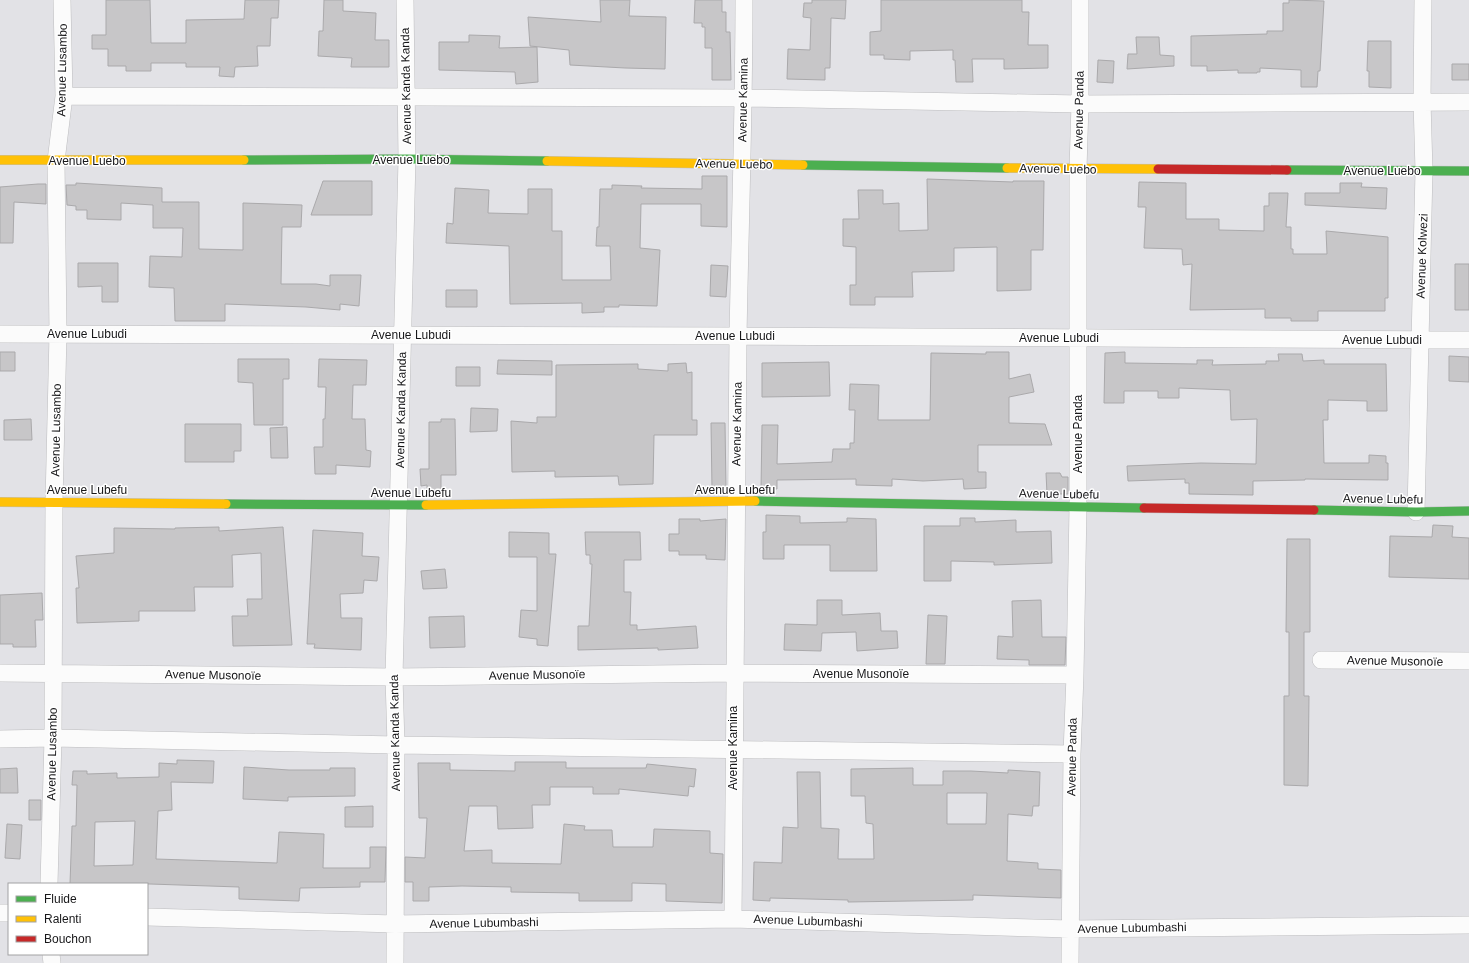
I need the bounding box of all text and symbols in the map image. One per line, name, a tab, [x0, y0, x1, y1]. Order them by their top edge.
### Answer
street label: Avenue Lusambo	[54, 23, 70, 117]
street label: Avenue Kanda Kanda	[398, 27, 414, 144]
street label: Avenue Kamina	[735, 57, 751, 142]
street label: Avenue Panda	[1071, 70, 1087, 149]
street label: Avenue Luebo	[372, 153, 450, 167]
street label: Avenue Luebo	[48, 154, 126, 168]
street label: Avenue Luebo	[695, 156, 773, 172]
street label: Avenue Luebo	[1019, 161, 1097, 177]
street label: Avenue Luebo	[1343, 164, 1421, 178]
street label: Avenue Kolwezi	[1414, 213, 1430, 299]
street label: Avenue Lubudi	[47, 327, 127, 341]
street label: Avenue Lubudi	[371, 328, 451, 342]
street label: Avenue Lubudi	[695, 329, 775, 343]
street label: Avenue Lubudi	[1019, 331, 1099, 345]
street label: Avenue Lubudi	[1342, 333, 1422, 347]
street label: Avenue Kanda Kanda	[393, 351, 409, 468]
street label: Avenue Kamina	[729, 381, 745, 466]
street label: Avenue Lusambo	[48, 383, 64, 477]
street label: Avenue Panda	[1071, 394, 1085, 473]
street label: Avenue Lubefu	[47, 483, 127, 497]
street label: Avenue Lubefu	[695, 483, 775, 497]
street label: Avenue Lubefu	[371, 486, 451, 500]
street label: Avenue Lubefu	[1019, 486, 1099, 502]
street label: Avenue Lubefu	[1343, 491, 1423, 507]
street label: Avenue Musonoïe	[1347, 653, 1444, 669]
street label: Avenue Musonoïe	[165, 667, 262, 683]
street label: Avenue Musonoïe	[489, 667, 586, 683]
street label: Avenue Musonoïe	[813, 667, 910, 681]
street label: Avenue Kanda Kanda	[387, 674, 403, 791]
street label: Avenue Kamina	[726, 705, 740, 790]
street label: Avenue Lusambo	[44, 707, 60, 801]
street label: Avenue Panda	[1064, 717, 1080, 796]
legend	[8, 883, 148, 955]
text: Fluide	[44, 892, 77, 906]
text: Ralenti	[44, 912, 81, 926]
street label: Avenue Lubumbashi	[753, 912, 863, 930]
street label: Avenue Lubumbashi	[429, 915, 539, 931]
street label: Avenue Lubumbashi	[1077, 920, 1187, 936]
text: Bouchon	[44, 932, 91, 946]

